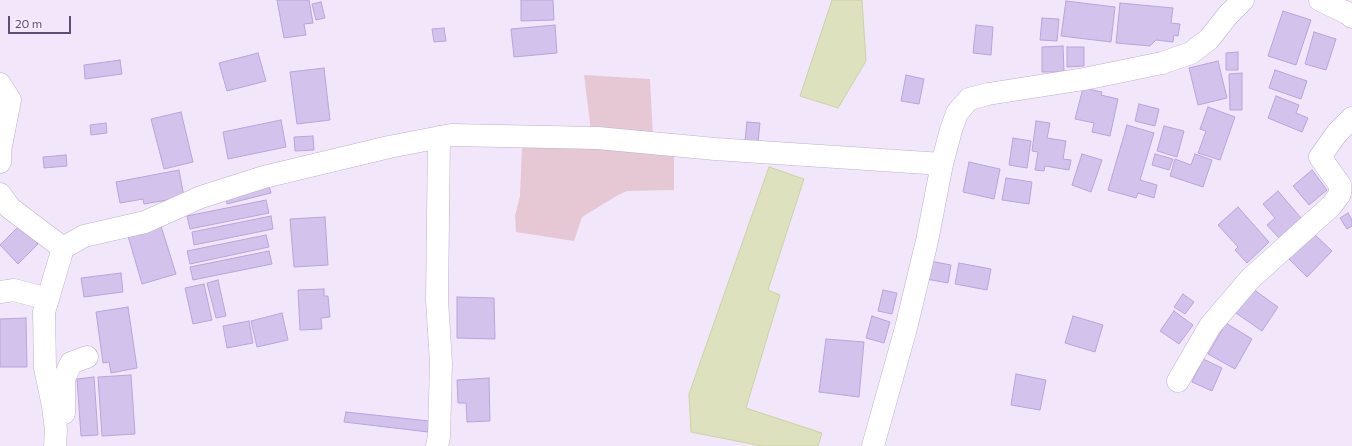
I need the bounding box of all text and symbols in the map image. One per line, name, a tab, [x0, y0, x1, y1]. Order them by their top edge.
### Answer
scale bar	[10, 8, 73, 34]
text: 20 m	[15, 16, 42, 30]

